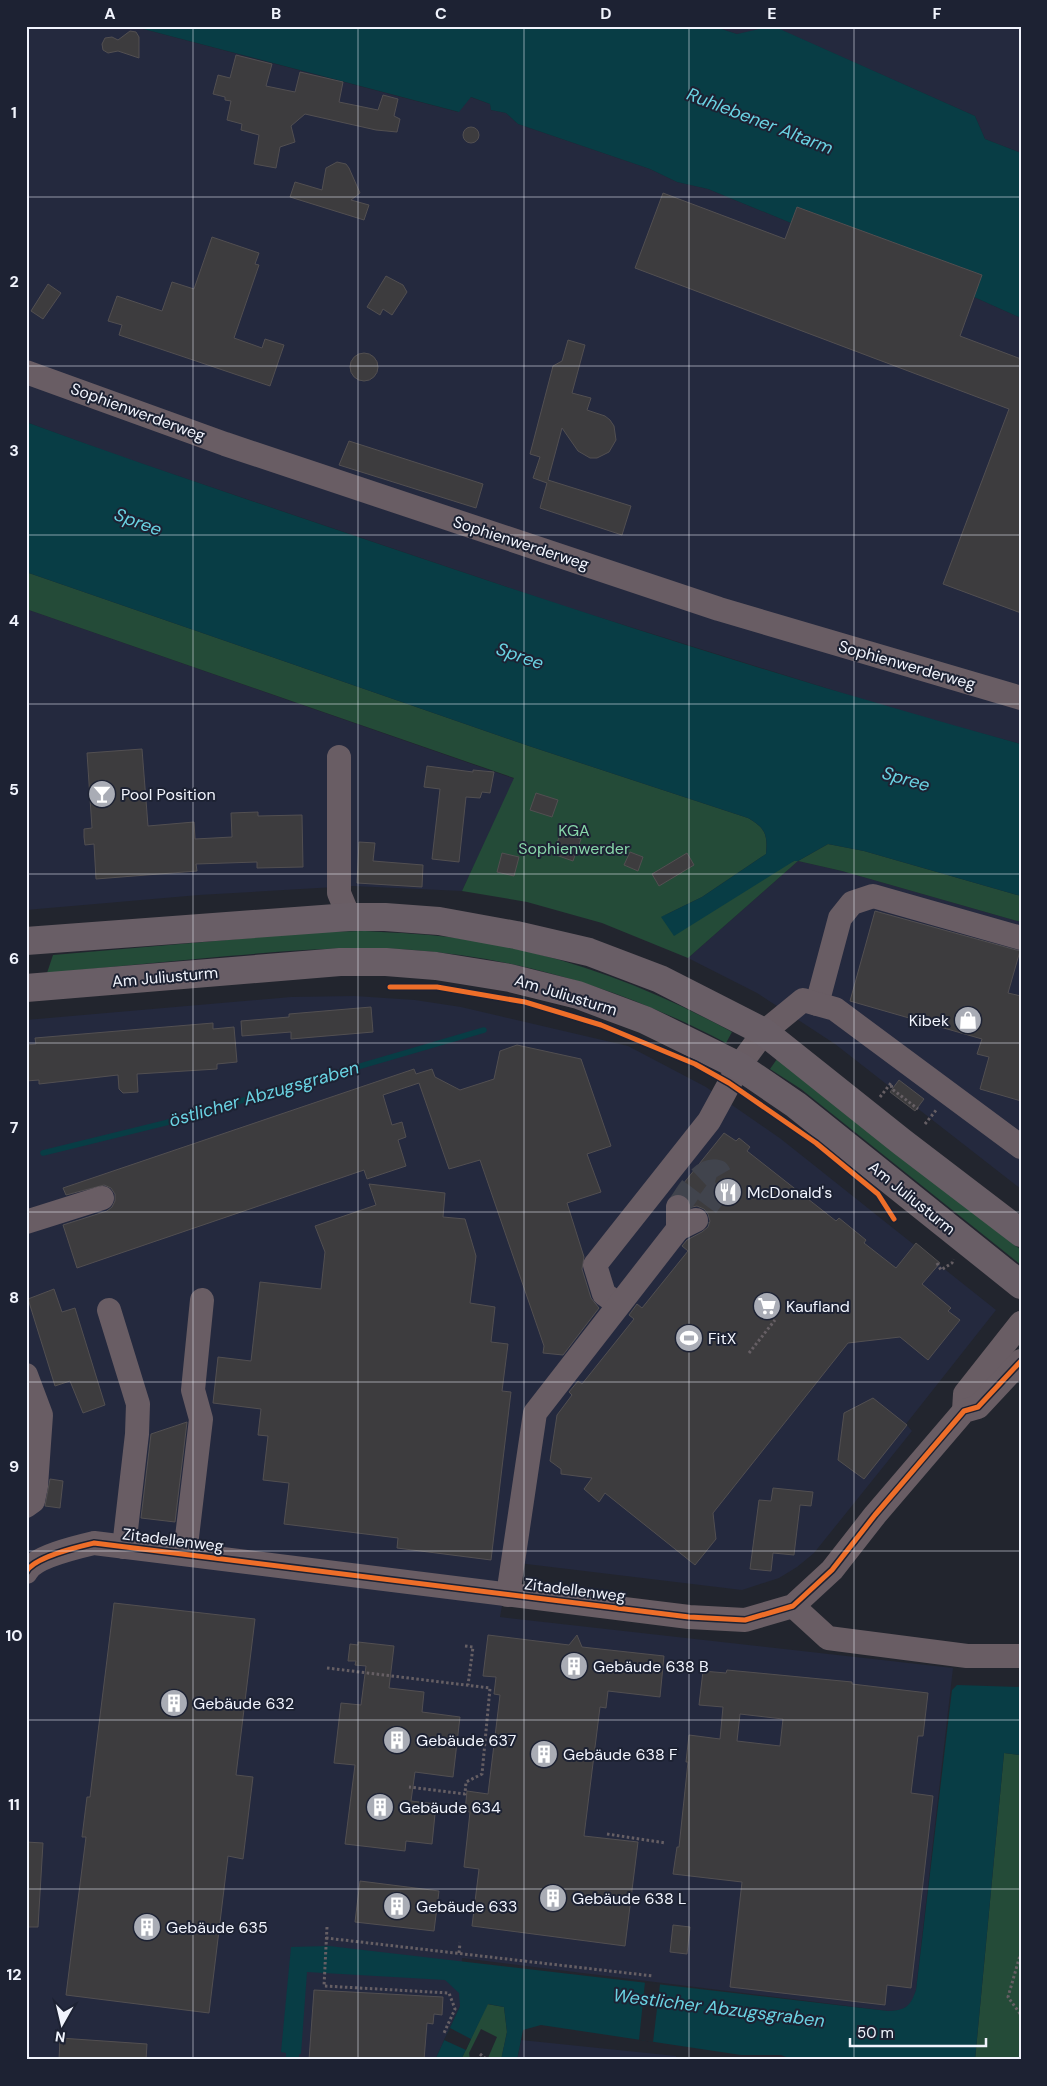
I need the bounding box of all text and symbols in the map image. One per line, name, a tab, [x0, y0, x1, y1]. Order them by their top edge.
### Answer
text: A	[104, 3, 116, 24]
text: B	[271, 3, 281, 24]
text: C	[435, 3, 447, 24]
text: D	[600, 3, 612, 24]
text: E	[767, 3, 777, 24]
text: F	[933, 3, 942, 24]
water label: Ruhlebener Altarm	[683, 82, 837, 160]
text: 1	[11, 102, 17, 123]
text: 2	[9, 271, 19, 292]
street label: Sophienwerderweg	[68, 378, 208, 446]
text: 3	[9, 440, 19, 461]
water label: Spree	[111, 502, 165, 542]
street label: Sophienwerderweg	[450, 511, 592, 575]
text: 4	[9, 610, 19, 631]
street label: Sophienwerderweg	[836, 635, 978, 695]
water label: Spree	[493, 637, 547, 675]
water label: Spree	[879, 761, 933, 797]
text: 5	[9, 779, 19, 800]
bar icon: Pool Position	[87, 779, 117, 809]
place label: Pool Position	[121, 784, 216, 805]
park label: KGA Sophienwerder	[518, 820, 630, 859]
text: 6	[9, 948, 19, 969]
street label: Am Juliusturm	[111, 962, 219, 992]
street label: Am Juliusturm	[512, 969, 620, 1021]
shop icon: Kibek	[953, 1005, 983, 1035]
place label: Kibek	[909, 1010, 949, 1031]
water label: östlicher Abzugsgraben	[166, 1055, 362, 1133]
text: 7	[10, 1117, 19, 1138]
street label: Am Juliusturm	[864, 1156, 960, 1240]
restaurant icon: McDonald's	[713, 1177, 743, 1207]
place label: McDonald's	[747, 1182, 832, 1203]
text: 8	[9, 1287, 19, 1308]
supermarket icon: Kaufland	[752, 1291, 782, 1321]
place label: Kaufland	[786, 1296, 850, 1317]
sports icon: FitX	[674, 1323, 704, 1353]
place label: FitX	[708, 1328, 737, 1349]
text: 9	[9, 1456, 19, 1477]
street label: Zitadellenweg	[121, 1523, 225, 1557]
street label: Zitadellenweg	[523, 1573, 627, 1607]
text: 10	[5, 1625, 23, 1646]
building icon: Gebäude 638 B	[559, 1651, 589, 1681]
place label: Gebäude 638 B	[593, 1656, 709, 1677]
building icon: Gebäude 632	[159, 1688, 189, 1718]
place label: Gebäude 632	[193, 1693, 294, 1714]
building icon: Gebäude 637	[382, 1725, 412, 1755]
place label: Gebäude 637	[416, 1730, 516, 1751]
building icon: Gebäude 638 F	[529, 1739, 559, 1769]
place label: Gebäude 638 F	[563, 1744, 678, 1765]
building icon: Gebäude 634	[365, 1792, 395, 1822]
text: 11	[8, 1794, 20, 1815]
place label: Gebäude 634	[399, 1797, 501, 1818]
building icon: Gebäude 638 L	[538, 1883, 568, 1913]
place label: Gebäude 638 L	[572, 1888, 686, 1909]
building icon: Gebäude 633	[382, 1891, 412, 1921]
place label: Gebäude 633	[416, 1896, 517, 1917]
building icon: Gebäude 635	[132, 1912, 162, 1942]
place label: Gebäude 635	[166, 1917, 268, 1938]
text: 12	[6, 1964, 22, 1985]
water label: Westlicher Abzugsgraben	[612, 1983, 826, 2033]
north arrow	[38, 1998, 88, 2048]
scale bar	[850, 2016, 986, 2048]
text: 50 m	[857, 2023, 894, 2043]
text: N	[54, 2027, 67, 2046]

